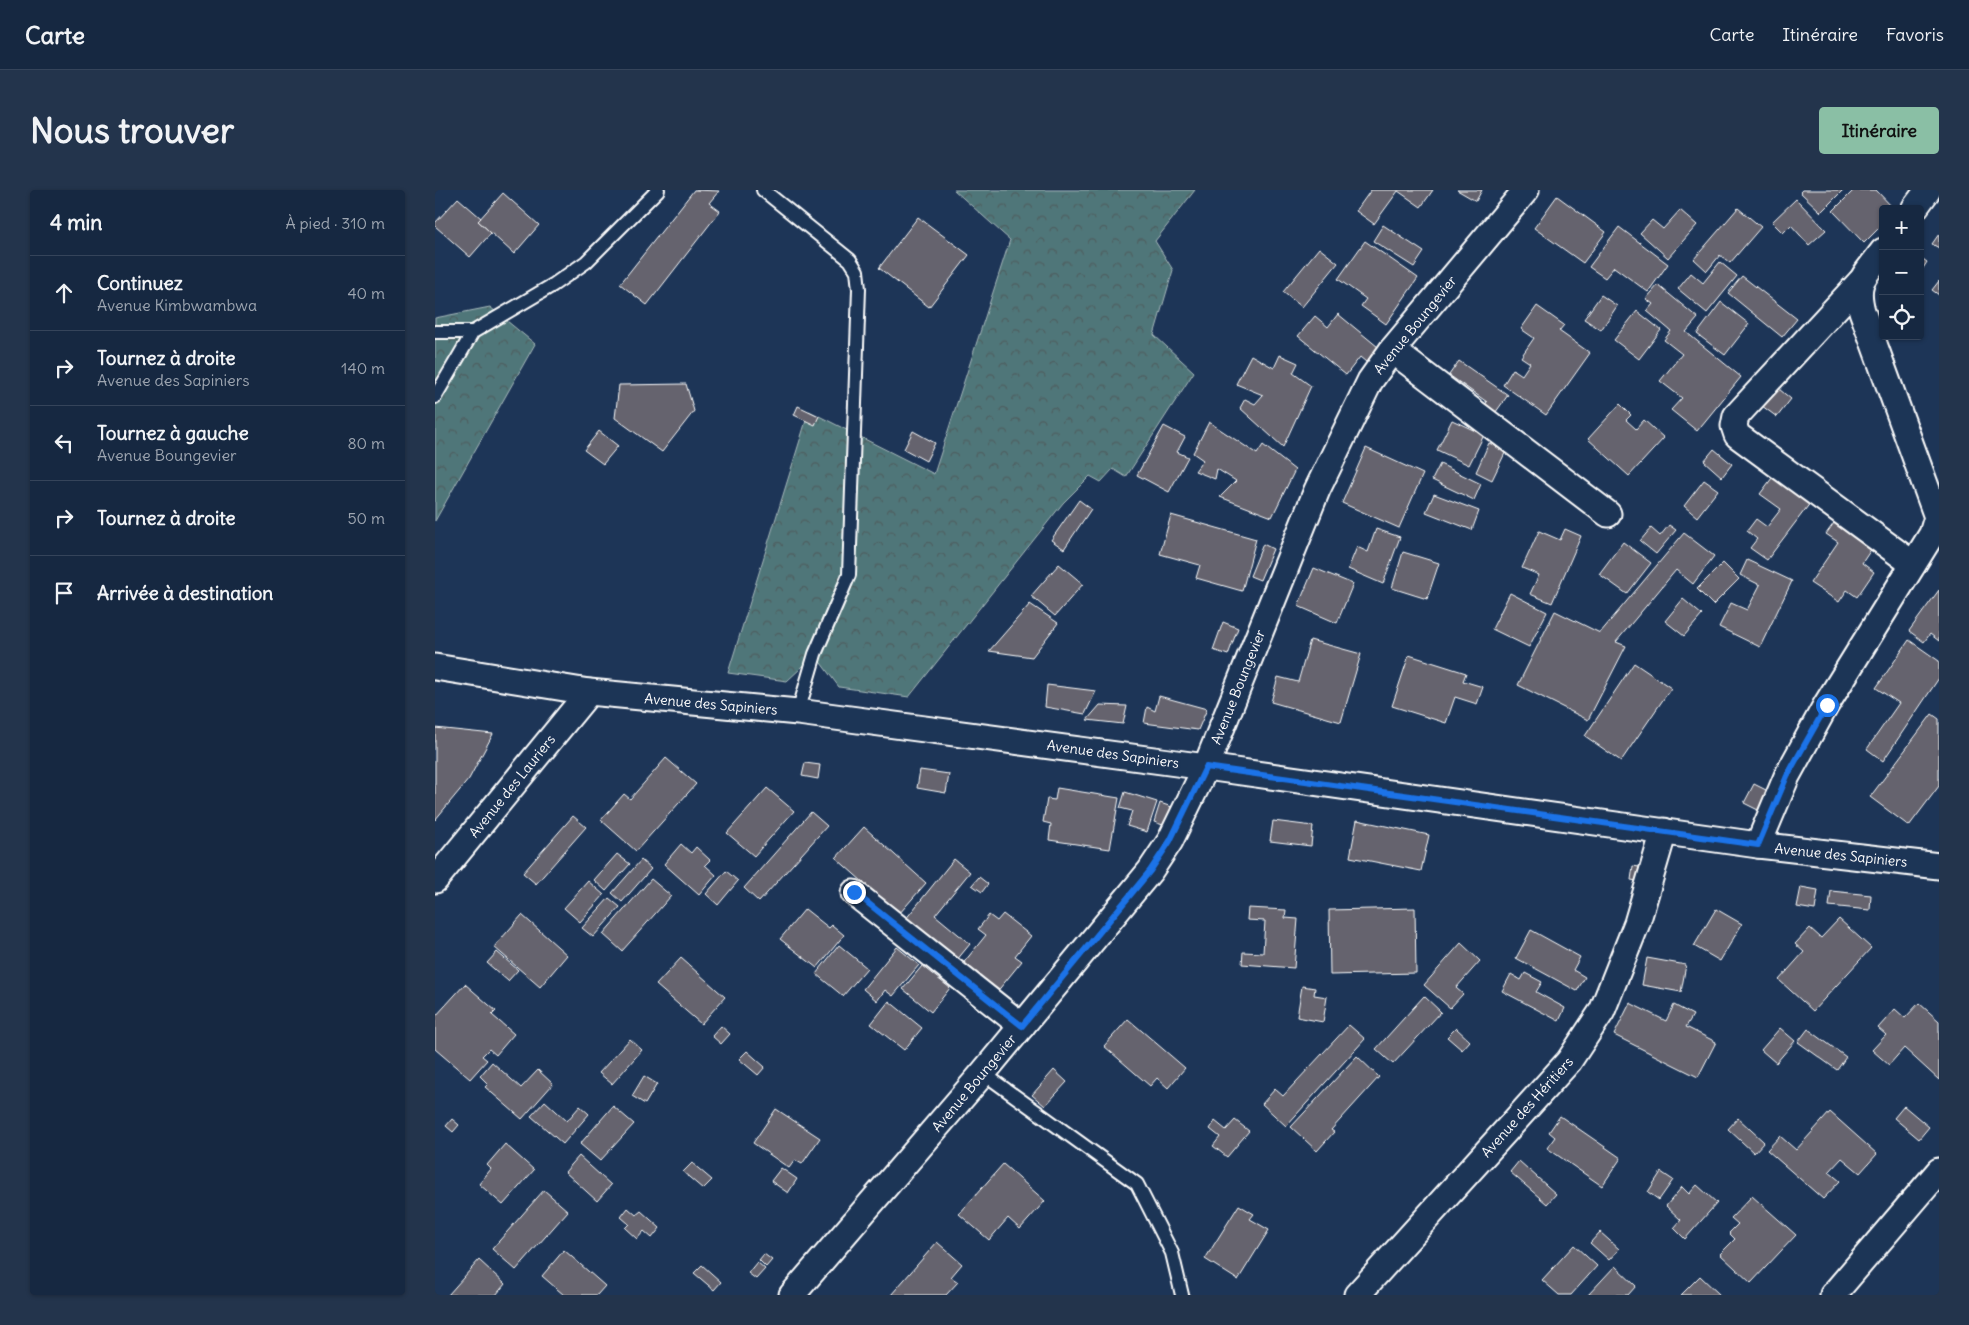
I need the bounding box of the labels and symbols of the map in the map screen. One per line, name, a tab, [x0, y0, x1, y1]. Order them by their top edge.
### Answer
street label: Avenue Boungevier	[1370, 272, 1461, 378]
street label: Avenue Boungevier	[1207, 627, 1269, 747]
street label: Avenue des Sapiniers	[644, 689, 778, 719]
route start	[1816, 694, 1839, 717]
street label: Avenue des Lauriers	[465, 731, 559, 841]
street label: Avenue des Sapiniers	[1046, 736, 1180, 772]
street label: Avenue des Sapiniers	[1774, 839, 1908, 871]
route end	[843, 881, 866, 904]
street label: Avenue Boungevier	[928, 1030, 1020, 1136]
street label: Avenue des Héritiers	[1477, 1053, 1577, 1161]

